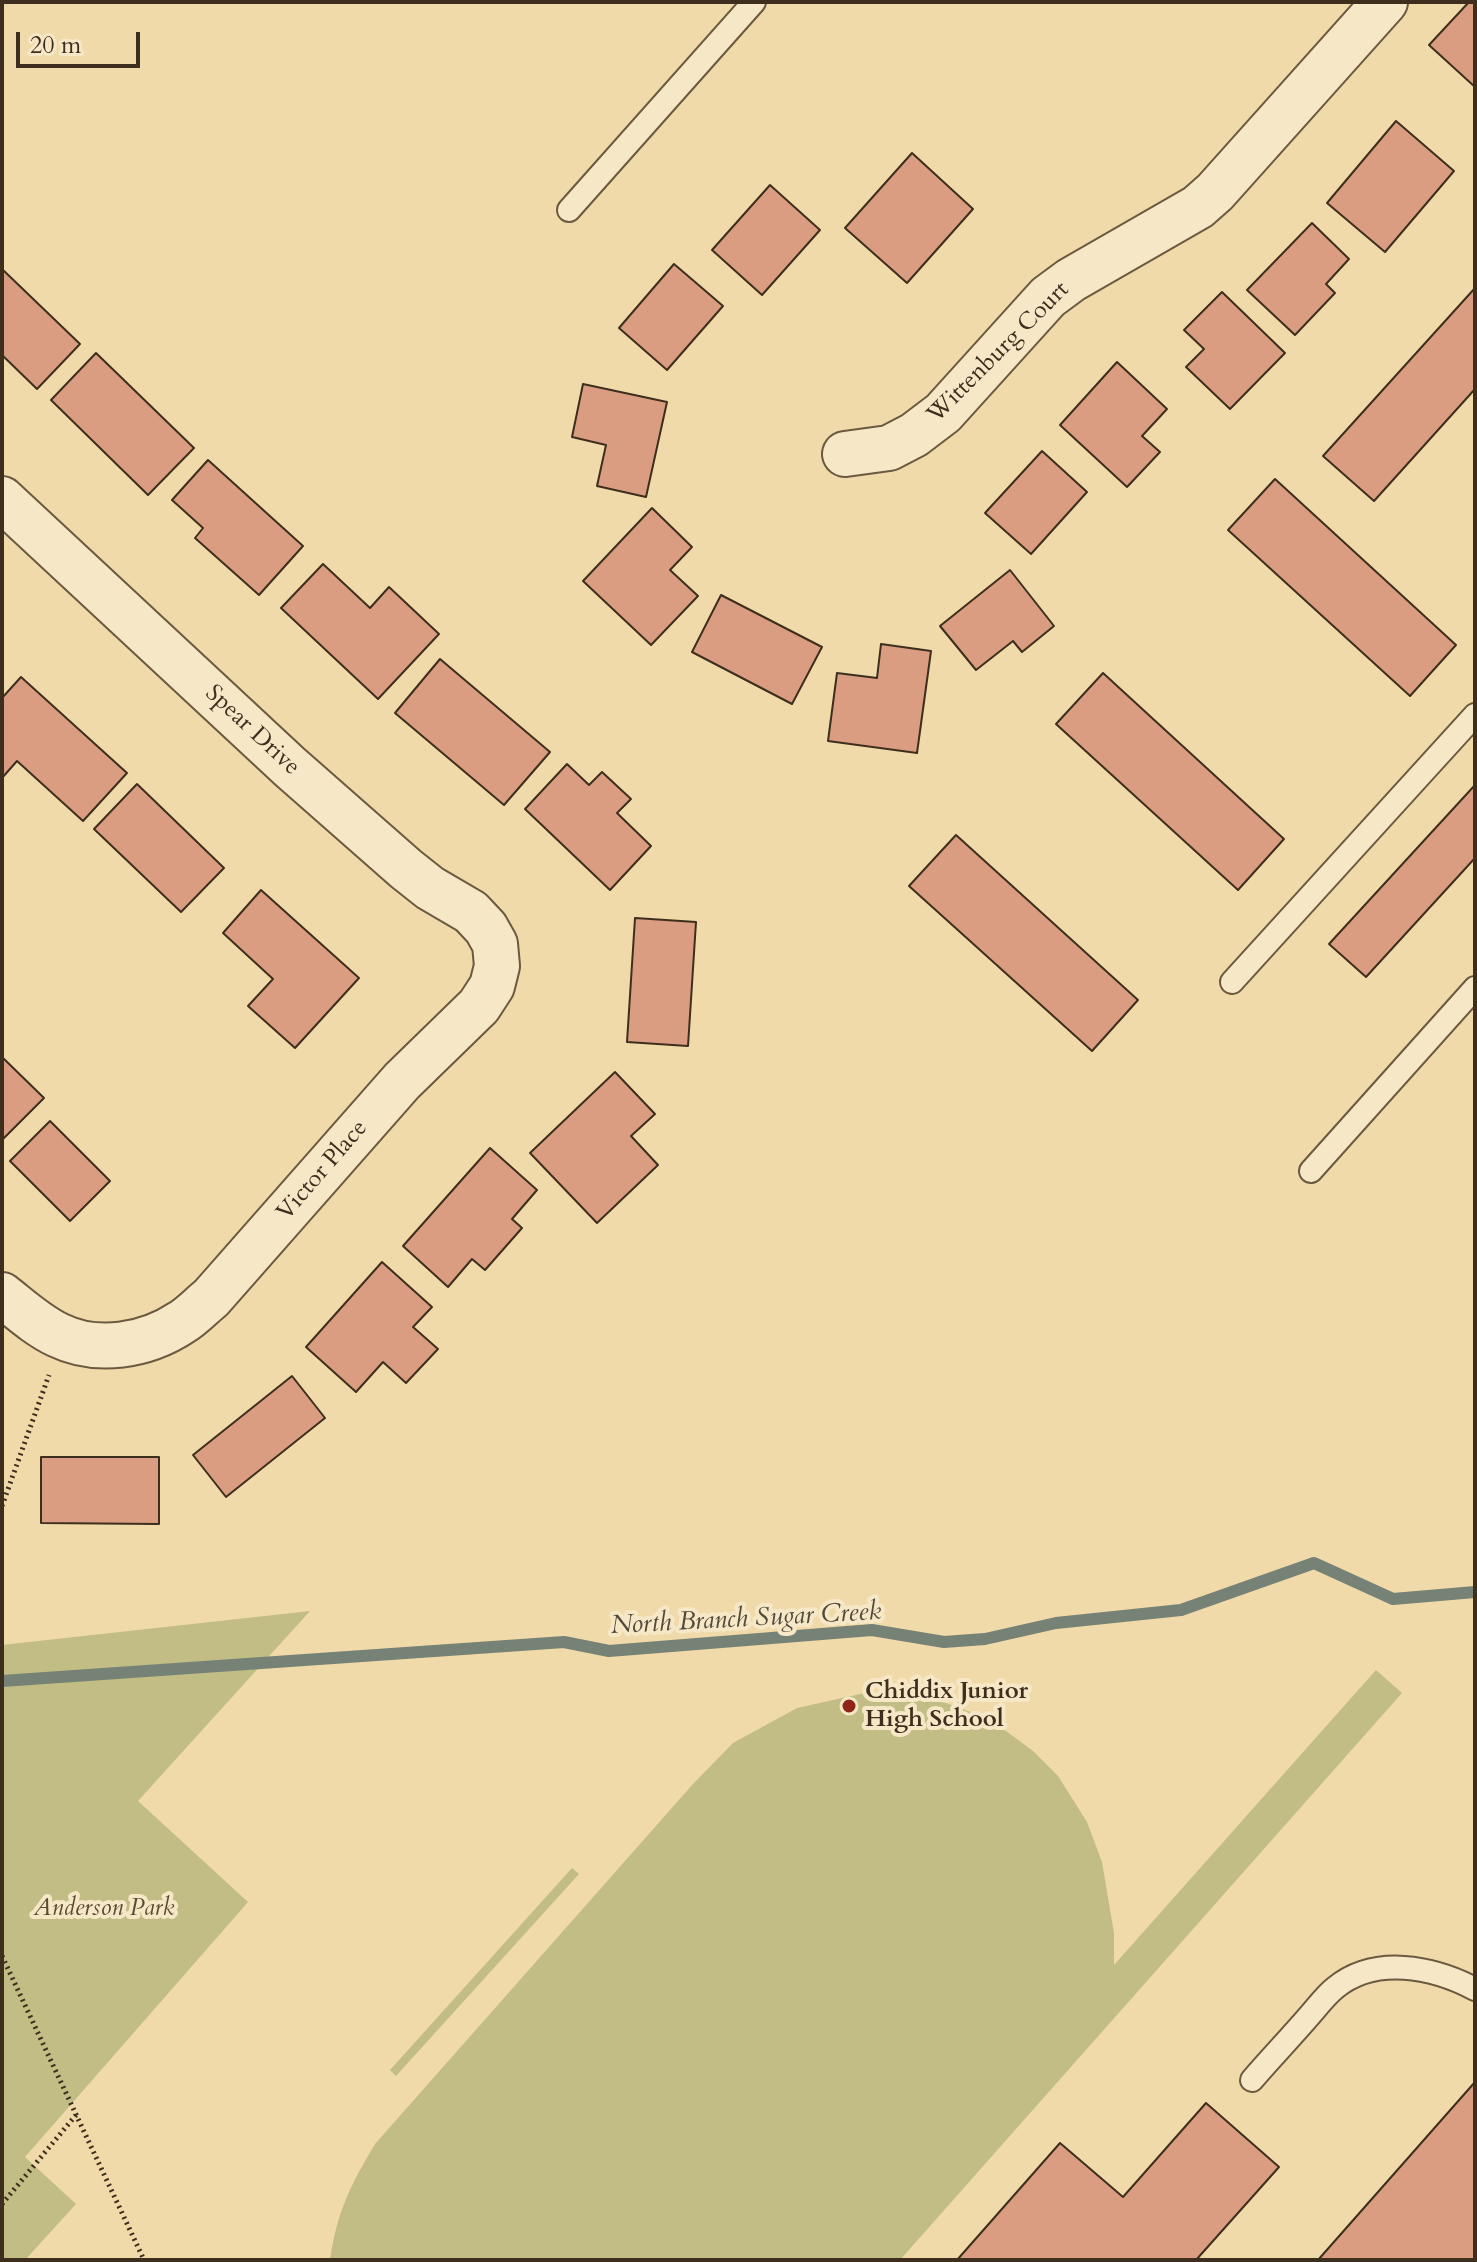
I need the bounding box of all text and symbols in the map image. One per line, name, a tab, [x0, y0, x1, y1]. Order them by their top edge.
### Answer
scale bar	[20, 16, 144, 66]
text: 20 m	[30, 29, 81, 62]
street label: Wittenburg Court	[922, 276, 1076, 430]
street label: Spear Drive	[199, 680, 305, 782]
street label: Victor Place	[272, 1115, 374, 1227]
water label: North Branch Sugar Creek	[610, 1597, 882, 1643]
place label: Chiddix Junior High School	[865, 1678, 1028, 1734]
marker: Chiddix Junior High School	[840, 1697, 858, 1715]
park label: Anderson Park	[34, 1895, 174, 1923]

